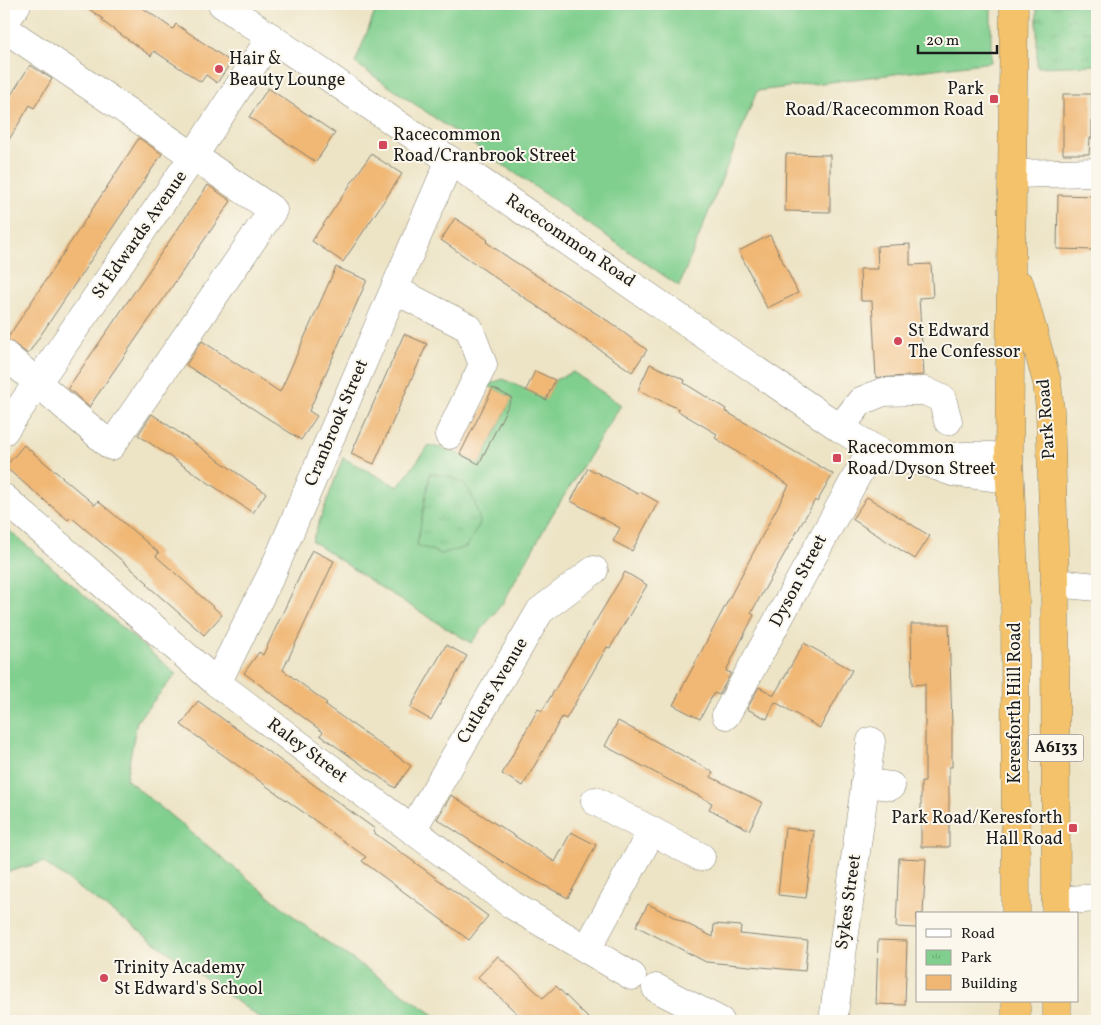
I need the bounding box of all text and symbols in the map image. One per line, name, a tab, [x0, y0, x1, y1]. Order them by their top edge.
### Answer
scale bar	[918, 22, 997, 54]
text: 20 m	[926, 31, 959, 52]
place label: Hair & Beauty Lounge	[229, 47, 345, 93]
marker: Hair & Beauty Lounge	[213, 63, 225, 75]
place label: Park Road/Racecommon Road	[785, 77, 984, 123]
marker: Park Road/Racecommon Road	[988, 93, 1000, 105]
place label: Racecommon Road/Cranbrook Street	[393, 123, 576, 169]
marker: Racecommon Road/Cranbrook Street	[377, 139, 389, 151]
street label: St Edwards Avenue	[86, 166, 194, 304]
street label: Racecommon Road	[500, 188, 640, 294]
place label: St Edward The Confessor	[908, 319, 1021, 365]
marker: St Edward The Confessor	[892, 335, 904, 347]
street label: Cranbrook Street	[299, 356, 375, 490]
street label: Park Road	[1032, 378, 1062, 460]
place label: Racecommon Road/Dyson Street	[847, 436, 996, 482]
marker: Racecommon Road/Dyson Street	[831, 452, 843, 464]
street label: Dyson Street	[764, 530, 834, 632]
street label: Keresforth Hill Road	[1003, 622, 1028, 784]
street label: Cutlers Avenue	[451, 633, 535, 749]
street label: Raley Street	[262, 712, 352, 790]
road number: A6133	[1028, 734, 1084, 761]
place label: Park Road/Keresforth Hall Road	[891, 806, 1063, 852]
marker: Park Road/Keresforth Hall Road	[1067, 822, 1079, 834]
street label: Sykes Street	[830, 853, 868, 951]
legend	[916, 912, 1078, 1002]
text: Road	[961, 924, 995, 945]
text: Park	[961, 948, 992, 969]
place label: Trinity Academy St Edward's School	[114, 956, 263, 1002]
marker: Trinity Academy St Edward's School	[98, 972, 110, 984]
text: Building	[961, 974, 1018, 995]

